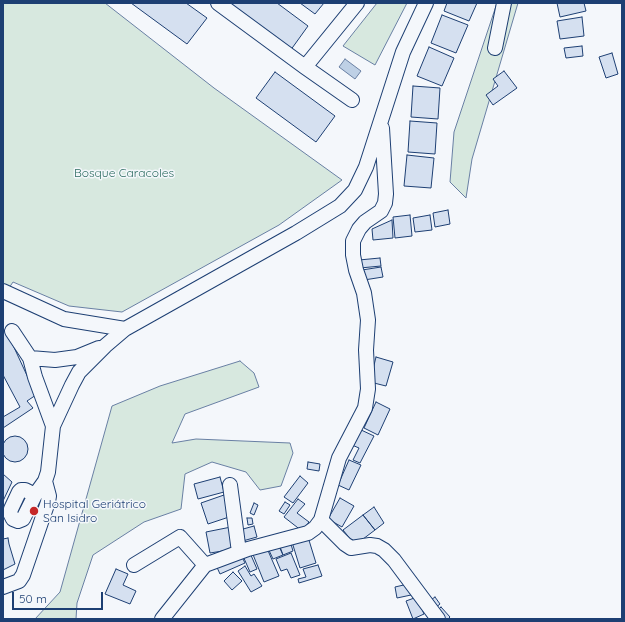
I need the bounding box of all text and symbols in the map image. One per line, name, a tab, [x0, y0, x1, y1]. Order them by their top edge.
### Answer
park label: Bosque Caracoles	[74, 166, 174, 180]
place label: Hospital Geriátrico San Isidro	[43, 497, 146, 525]
marker: Hospital Geriátrico San Isidro	[28, 505, 40, 517]
scale bar	[14, 584, 105, 610]
text: 50 m	[19, 591, 47, 606]

